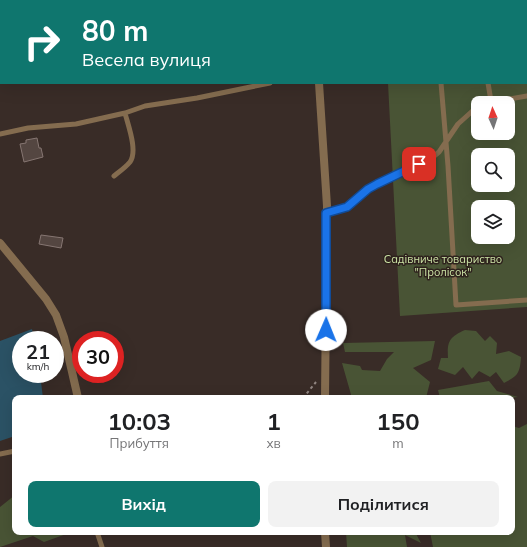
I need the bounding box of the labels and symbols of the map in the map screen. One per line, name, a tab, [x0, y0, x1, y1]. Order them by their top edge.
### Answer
north arrow	[471, 96, 515, 140]
pin	[402, 147, 436, 181]
park label: Садівниче товариство "Пролісок"	[384, 252, 502, 279]
position arrow	[305, 309, 347, 351]
speed limit sign: 30	[72, 331, 124, 383]

